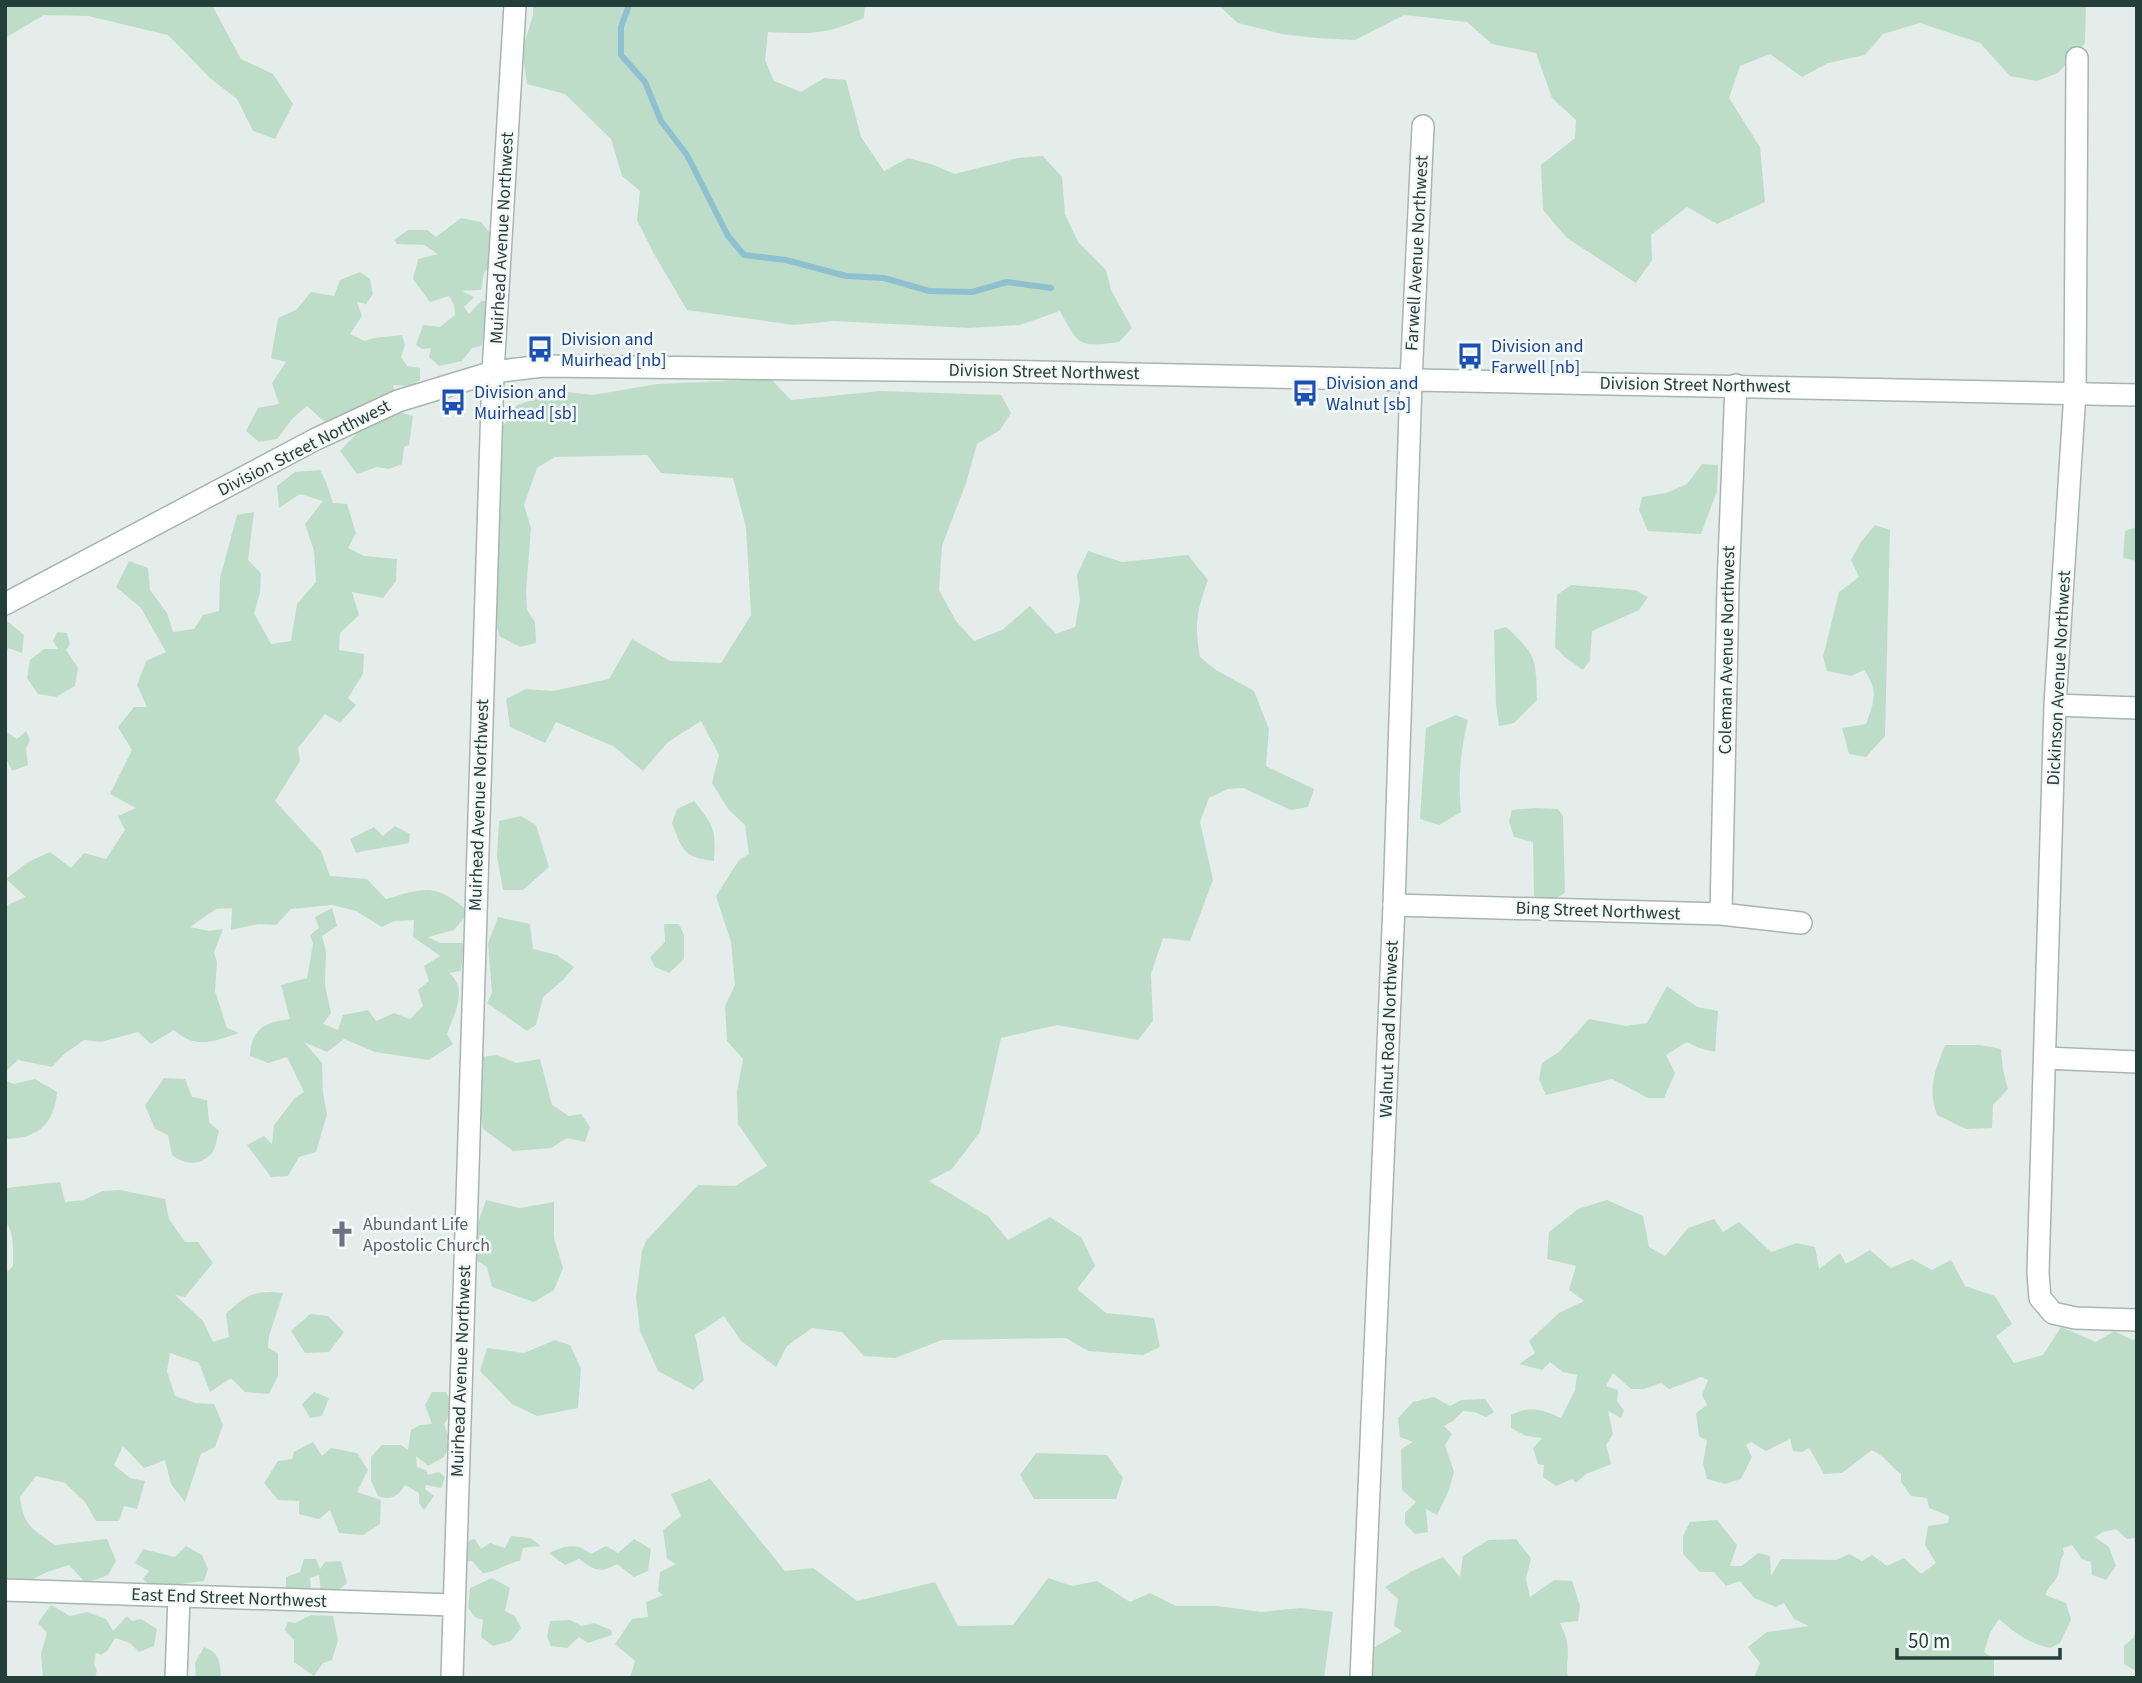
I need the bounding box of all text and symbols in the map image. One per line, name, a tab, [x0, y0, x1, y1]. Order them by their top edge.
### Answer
street label: Muirhead Avenue Northwest	[484, 131, 520, 345]
street label: Farwell Avenue Northwest	[1399, 154, 1435, 352]
place label: Division and Muirhead [nb]	[561, 327, 666, 373]
bus stop icon: Division and Muirhead [nb]	[525, 334, 555, 364]
place label: Division and Farwell [nb]	[1491, 334, 1583, 380]
bus stop icon: Division and Farwell [nb]	[1455, 341, 1485, 371]
street label: Division Street Northwest	[948, 358, 1140, 386]
place label: Division and Walnut [sb]	[1326, 371, 1418, 417]
street label: Division Street Northwest	[1599, 371, 1791, 399]
bus stop icon: Division and Walnut [sb]	[1290, 378, 1320, 408]
place label: Division and Muirhead [sb]	[474, 380, 577, 426]
bus stop icon: Division and Muirhead [sb]	[438, 387, 468, 417]
street label: Division Street Northwest	[213, 394, 395, 502]
street label: Coleman Avenue Northwest	[1713, 545, 1741, 755]
street label: Dickinson Avenue Northwest	[2041, 570, 2077, 786]
street label: Muirhead Avenue Northwest	[463, 698, 495, 912]
street label: Bing Street Northwest	[1515, 896, 1681, 926]
street label: Walnut Road Northwest	[1373, 940, 1405, 1118]
place label: Abundant Life Apostolic Church	[363, 1212, 490, 1258]
church icon: Abundant Life Apostolic Church	[327, 1219, 357, 1249]
street label: Muirhead Avenue Northwest	[445, 1264, 477, 1478]
street label: East End Street Northwest	[131, 1582, 327, 1614]
scale bar	[1897, 1616, 2060, 1660]
text: 50 m	[1908, 1626, 1950, 1656]

